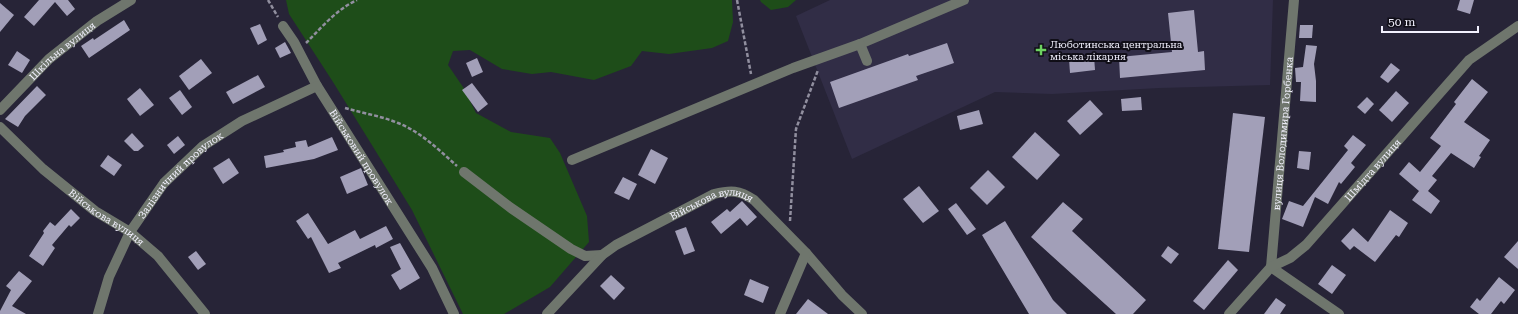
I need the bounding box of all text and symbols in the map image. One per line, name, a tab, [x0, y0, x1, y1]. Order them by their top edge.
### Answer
scale bar	[1382, 8, 1478, 34]
text: 50 m	[1388, 15, 1415, 29]
street label: Шкільна вулиця	[27, 19, 97, 82]
place label: Люботинська центральна міська лікарня	[1050, 39, 1183, 62]
marker: Люботинська центральна міська лікарня	[1035, 44, 1047, 56]
street label: вулиця Володимира Горбенка	[1270, 56, 1295, 211]
street label: Військовий провулок	[328, 107, 396, 207]
street label: Залізничний провулок	[136, 129, 225, 221]
street label: Шмідта вулиця	[1342, 136, 1403, 203]
street label: Військова вулиця	[668, 186, 756, 222]
street label: Військова вулиця	[67, 187, 147, 247]

